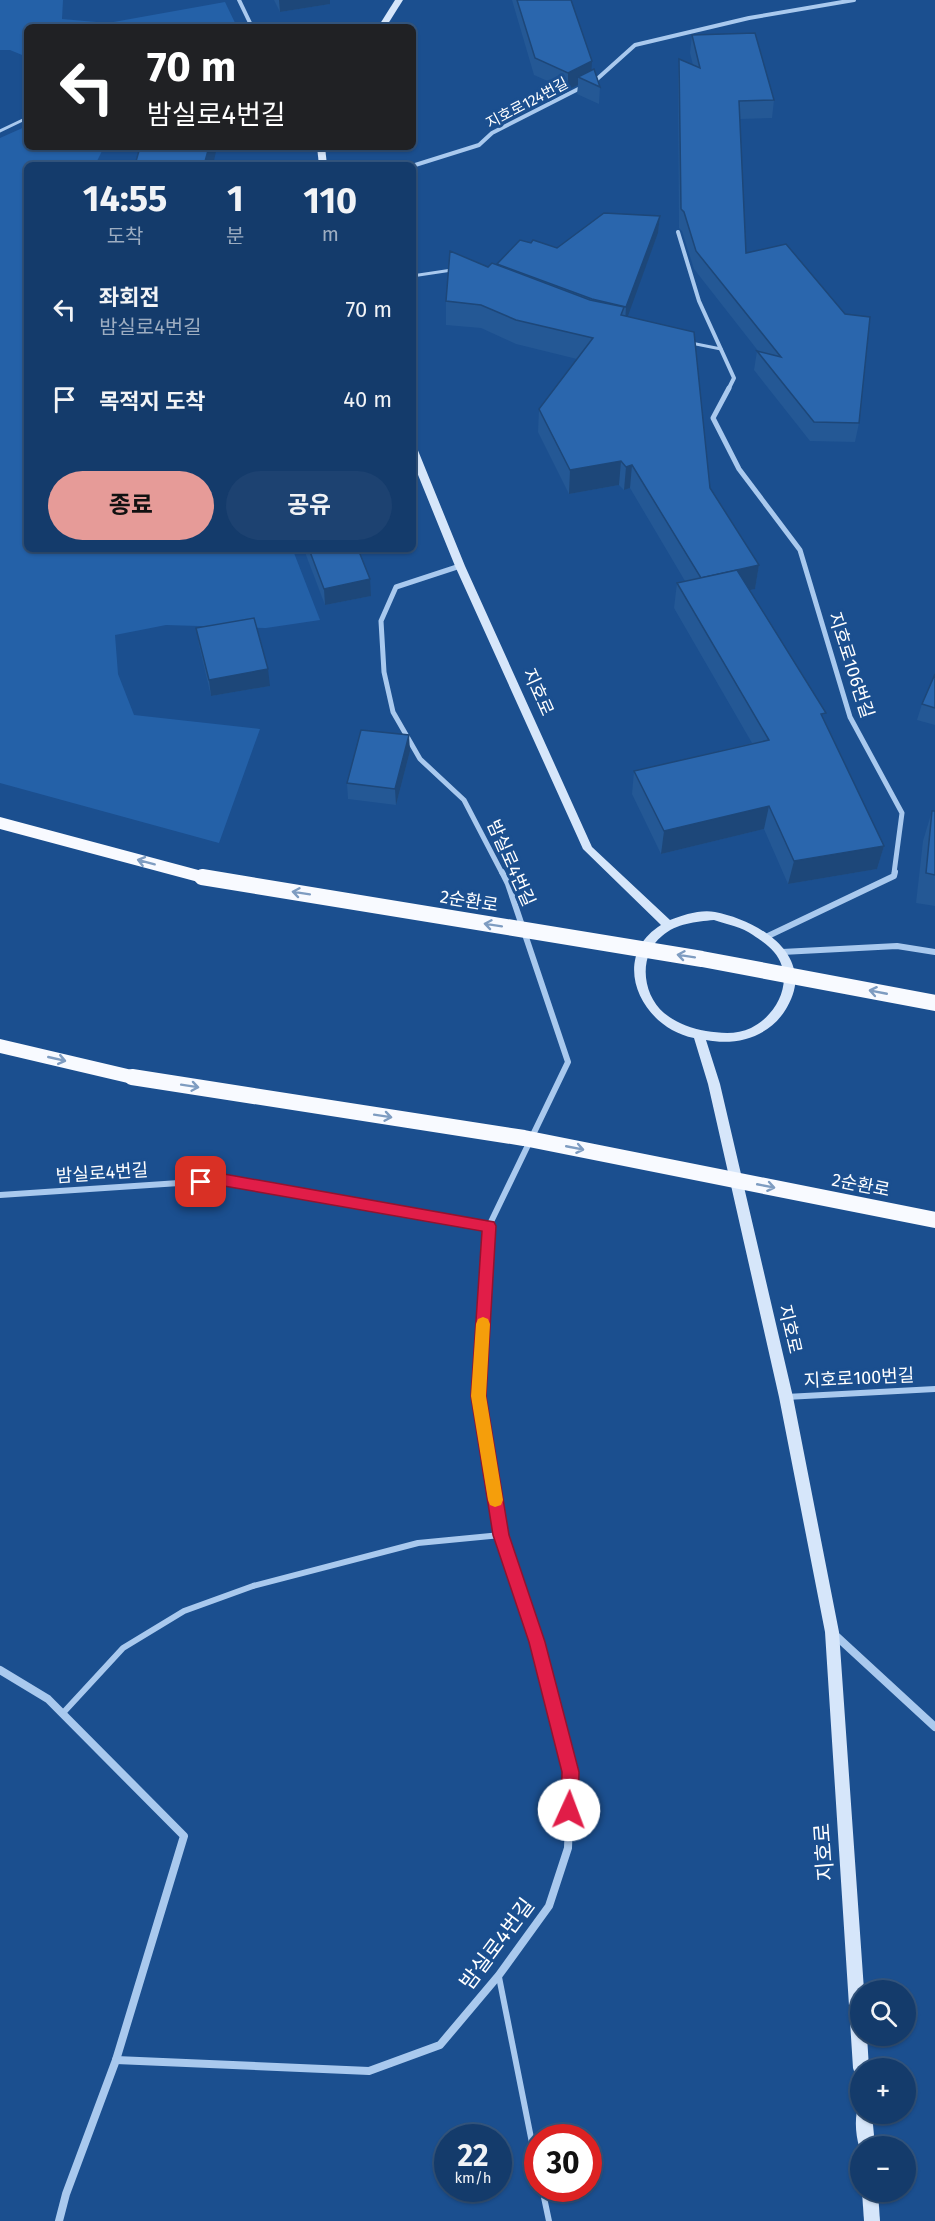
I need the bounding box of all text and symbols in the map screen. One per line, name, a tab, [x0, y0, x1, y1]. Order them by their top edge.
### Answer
text: 70 m	[147, 42, 236, 92]
icon: left	[48, 48, 126, 126]
street label: 지호로124번길	[483, 74, 571, 132]
text: 밤실로4번길	[147, 99, 286, 131]
text: 14:55	[83, 177, 167, 221]
text: 1	[227, 177, 244, 221]
text: 110	[303, 179, 357, 223]
text: m	[322, 222, 339, 246]
text: 도착	[107, 224, 143, 248]
text: 분	[226, 224, 244, 248]
text: 좌회전	[99, 284, 160, 311]
icon: left	[48, 293, 81, 326]
text: 70 m	[346, 296, 392, 323]
text: 밤실로4번길	[99, 315, 202, 339]
icon: arrive	[48, 383, 81, 416]
text: 40 m	[343, 386, 392, 413]
text: 목적지 도착	[99, 388, 205, 415]
button: 종료	[48, 471, 214, 540]
button: 공유	[226, 471, 392, 540]
street label: 지호로106번길	[824, 609, 878, 721]
street label: 지호로	[518, 665, 558, 719]
street label: 밤실로4번길	[482, 816, 540, 910]
one-way arrow	[137, 856, 156, 867]
street label: 2순환로	[438, 886, 500, 916]
one-way arrow	[292, 888, 311, 899]
one-way arrow	[484, 919, 504, 930]
one-way arrow	[676, 951, 696, 962]
one-way arrow	[868, 986, 888, 997]
one-way arrow	[47, 1054, 66, 1066]
one-way arrow	[180, 1080, 199, 1091]
one-way arrow	[372, 1111, 392, 1122]
one-way arrow	[565, 1143, 584, 1154]
pin	[175, 1156, 226, 1207]
street label: 밤실로4번길	[55, 1159, 149, 1187]
icon: arrive	[184, 1165, 217, 1198]
street label: 2순환로	[830, 1169, 892, 1201]
one-way arrow	[756, 1181, 775, 1192]
street label: 지호로	[774, 1302, 806, 1356]
street label: 지호로100번길	[803, 1364, 915, 1392]
position arrow	[537, 1778, 601, 1842]
street label: 지호로	[809, 1822, 839, 1882]
street label: 밤실로4번길	[454, 1893, 540, 1995]
map controls	[850, 1980, 916, 2202]
button: search	[850, 1980, 916, 2046]
button: +	[850, 2058, 916, 2124]
speed limit sign: 30	[524, 2124, 602, 2202]
button: −	[850, 2136, 916, 2202]
text: 22	[457, 2138, 489, 2174]
text: km/h	[454, 2169, 492, 2187]

